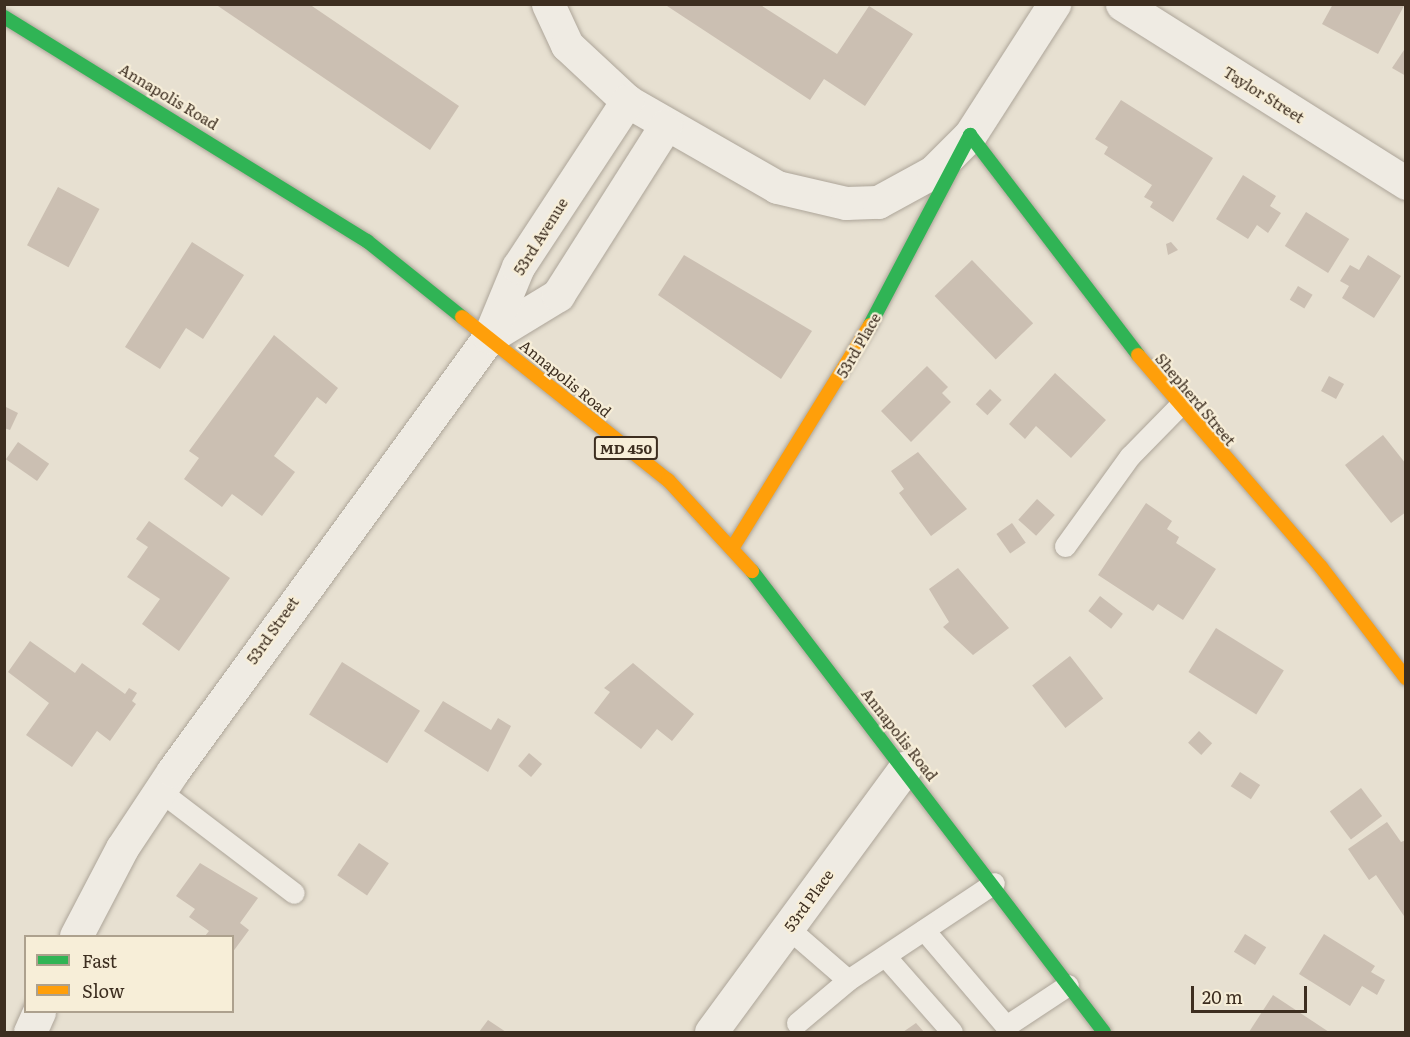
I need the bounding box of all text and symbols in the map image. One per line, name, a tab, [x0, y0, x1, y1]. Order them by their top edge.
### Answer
street label: Annapolis Road	[116, 59, 222, 133]
street label: Taylor Street	[1220, 62, 1308, 126]
street label: 53rd Avenue	[509, 194, 571, 278]
street label: 53rd Place	[832, 309, 884, 381]
street label: Annapolis Road	[517, 336, 615, 420]
street label: Shepherd Street	[1152, 349, 1240, 449]
road number: MD 450	[593, 437, 659, 459]
street label: 53rd Street	[242, 593, 302, 667]
street label: Annapolis Road	[858, 684, 942, 784]
street label: 53rd Place	[780, 866, 836, 934]
legend	[24, 935, 234, 1013]
text: Fast	[82, 947, 117, 974]
scale bar	[1194, 974, 1310, 1012]
text: Slow	[82, 977, 124, 1004]
text: 20 m	[1202, 983, 1243, 1010]

